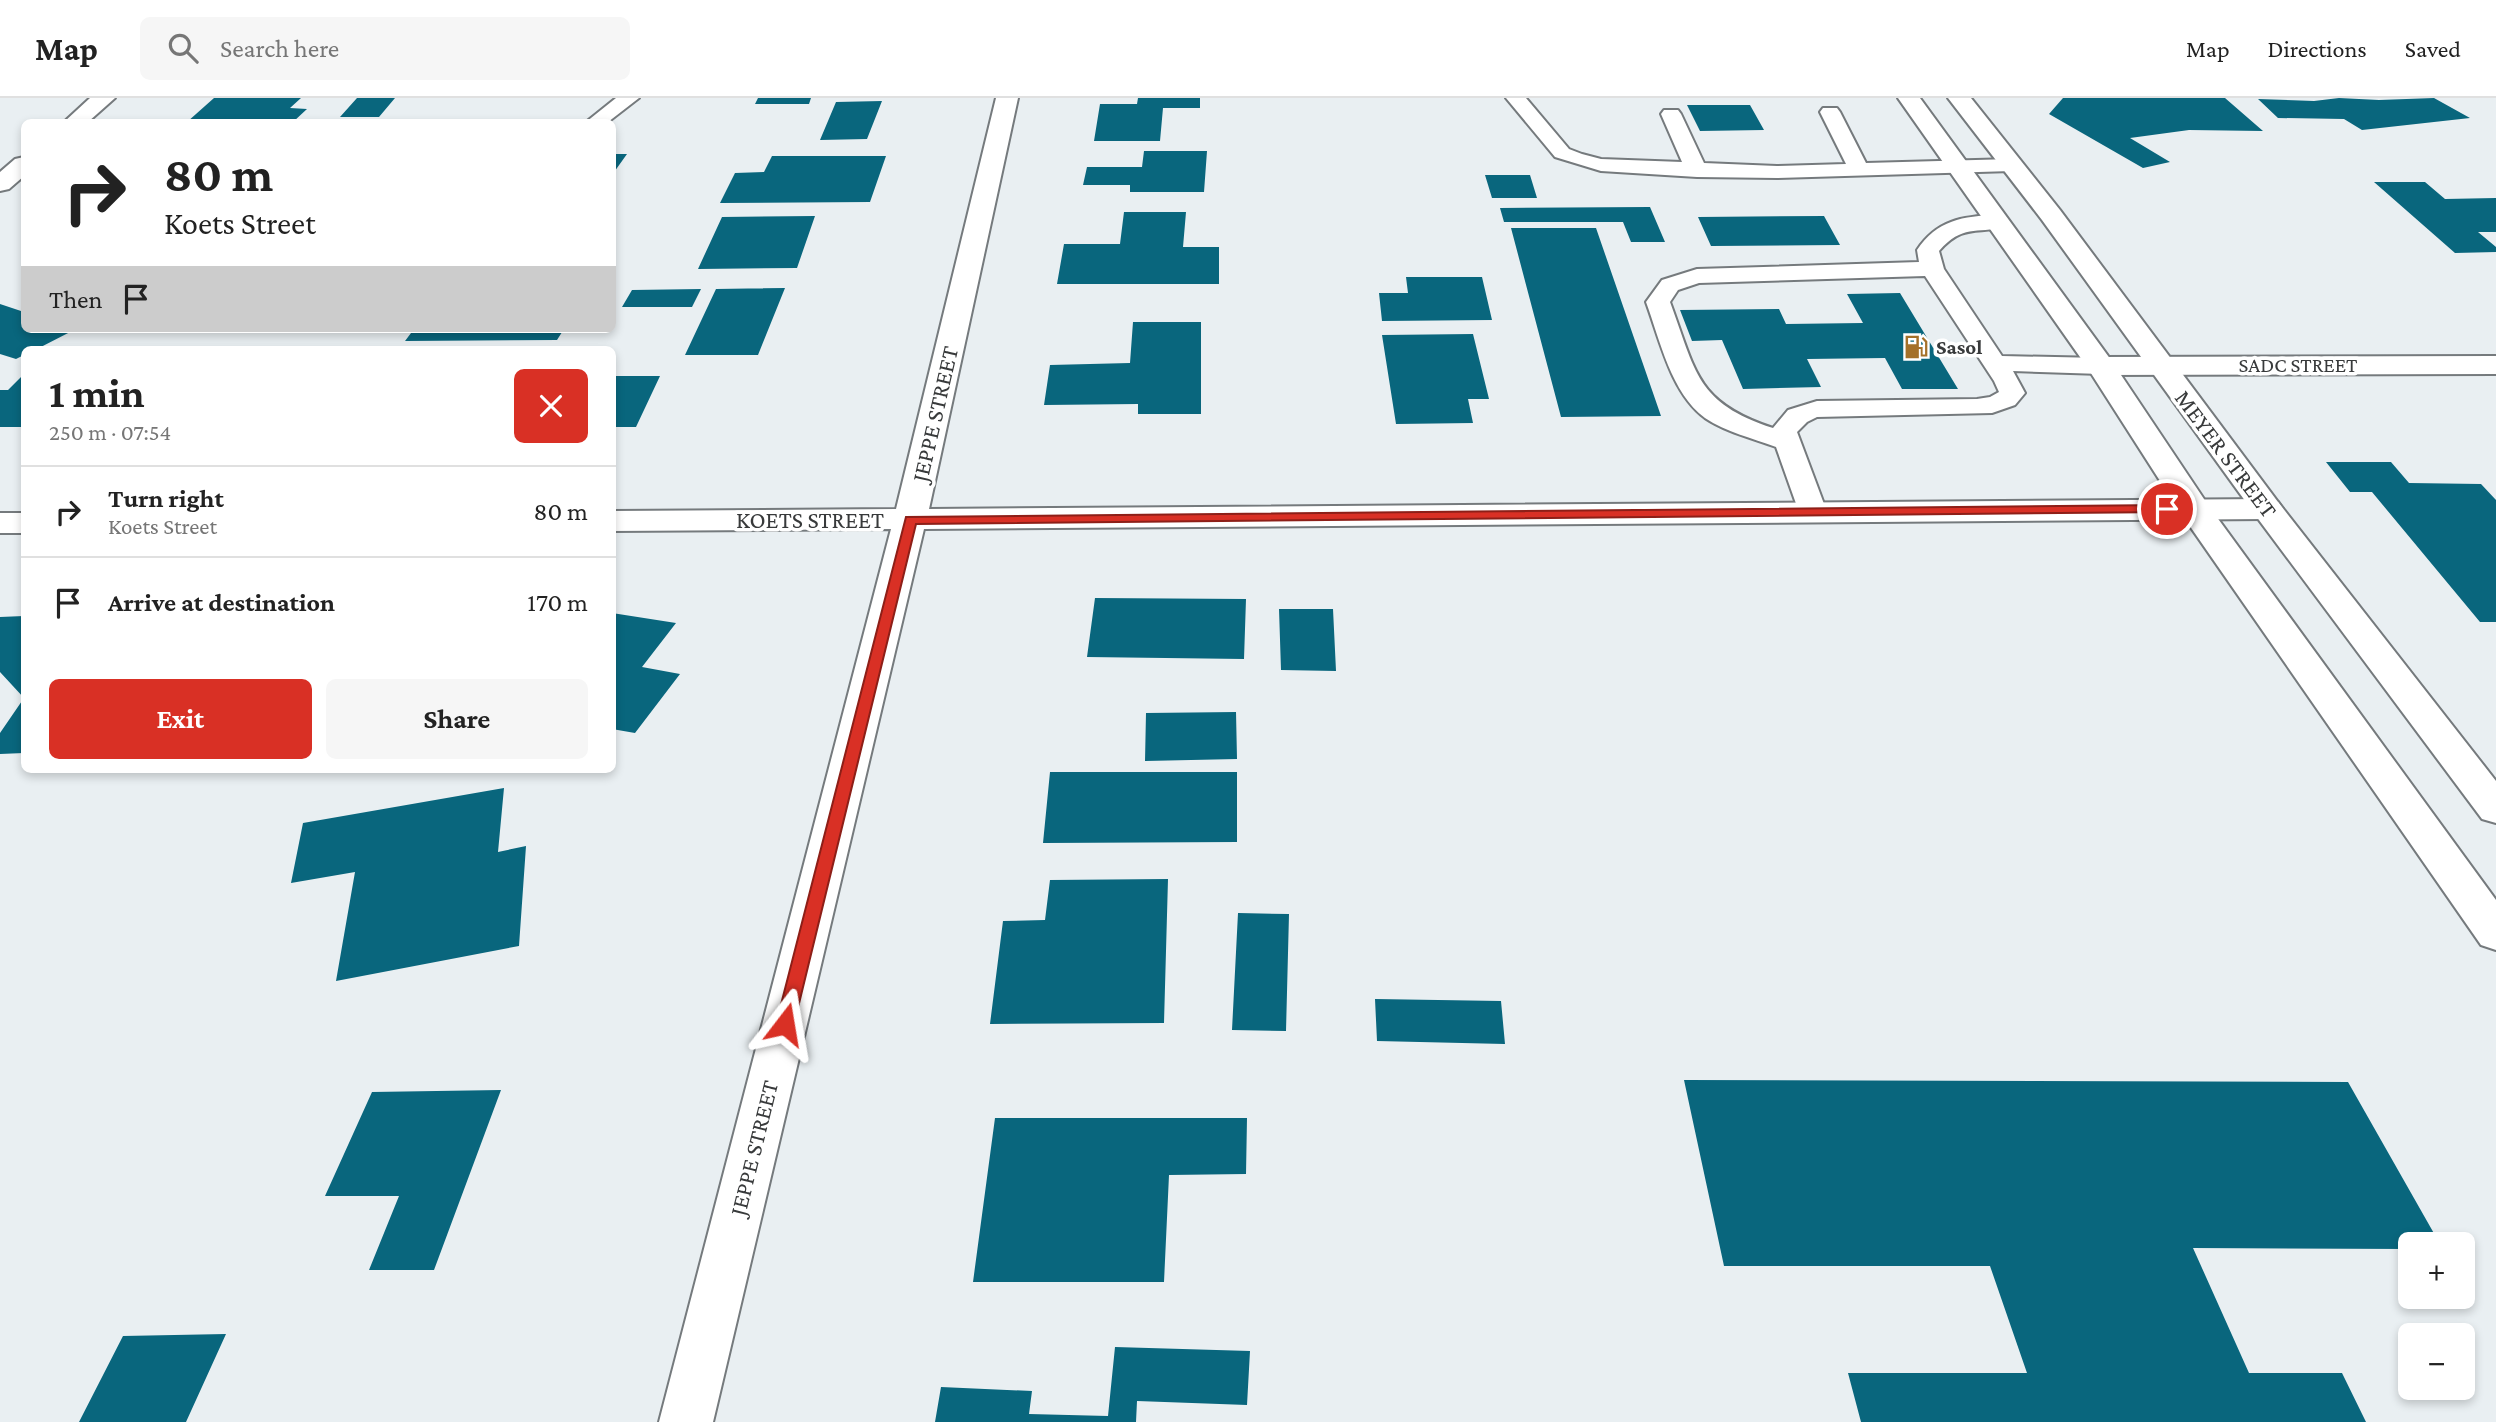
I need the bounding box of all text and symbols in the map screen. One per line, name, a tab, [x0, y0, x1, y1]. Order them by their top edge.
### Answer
search box	[140, 17, 630, 80]
icon: search	[164, 29, 202, 67]
text: Map	[35, 30, 98, 67]
text: Search here	[220, 34, 339, 63]
text: Map	[2186, 35, 2230, 62]
text: Directions	[2268, 35, 2367, 62]
text: Saved	[2405, 35, 2461, 62]
icon: right	[49, 147, 140, 238]
text: 80 m	[164, 147, 273, 202]
text: Koets Street	[164, 205, 316, 241]
icon: arrive	[117, 280, 155, 318]
text: Then	[49, 285, 103, 314]
fuel station icon: Sasol	[1902, 333, 1930, 361]
place label: Sasol	[1936, 335, 1982, 359]
street label: JEPPE STREET	[905, 343, 963, 486]
street label: SADC STREET	[2238, 353, 2358, 377]
text: 1 min	[49, 369, 145, 416]
button: close	[514, 369, 588, 443]
street label: MEYER STREET	[2170, 385, 2283, 523]
text: 250 m · 07:54	[49, 419, 171, 445]
pin	[2137, 479, 2197, 539]
text: Turn right	[108, 484, 224, 513]
icon: arrive	[2148, 490, 2186, 528]
icon: right	[49, 493, 87, 531]
text: 80 m	[534, 497, 588, 526]
street label: KOETS STREET	[736, 506, 884, 533]
text: Koets Street	[108, 513, 217, 539]
icon: arrive	[49, 584, 87, 622]
text: Arrive at destination	[108, 588, 335, 617]
text: 170 m	[527, 588, 588, 617]
button: Exit	[49, 679, 312, 759]
button: Share	[326, 679, 588, 759]
position arrow	[748, 987, 822, 1061]
street label: JEPPE STREET	[723, 1077, 783, 1220]
map controls	[2398, 1232, 2475, 1400]
button: +	[2398, 1232, 2475, 1309]
button: −	[2398, 1323, 2475, 1400]

